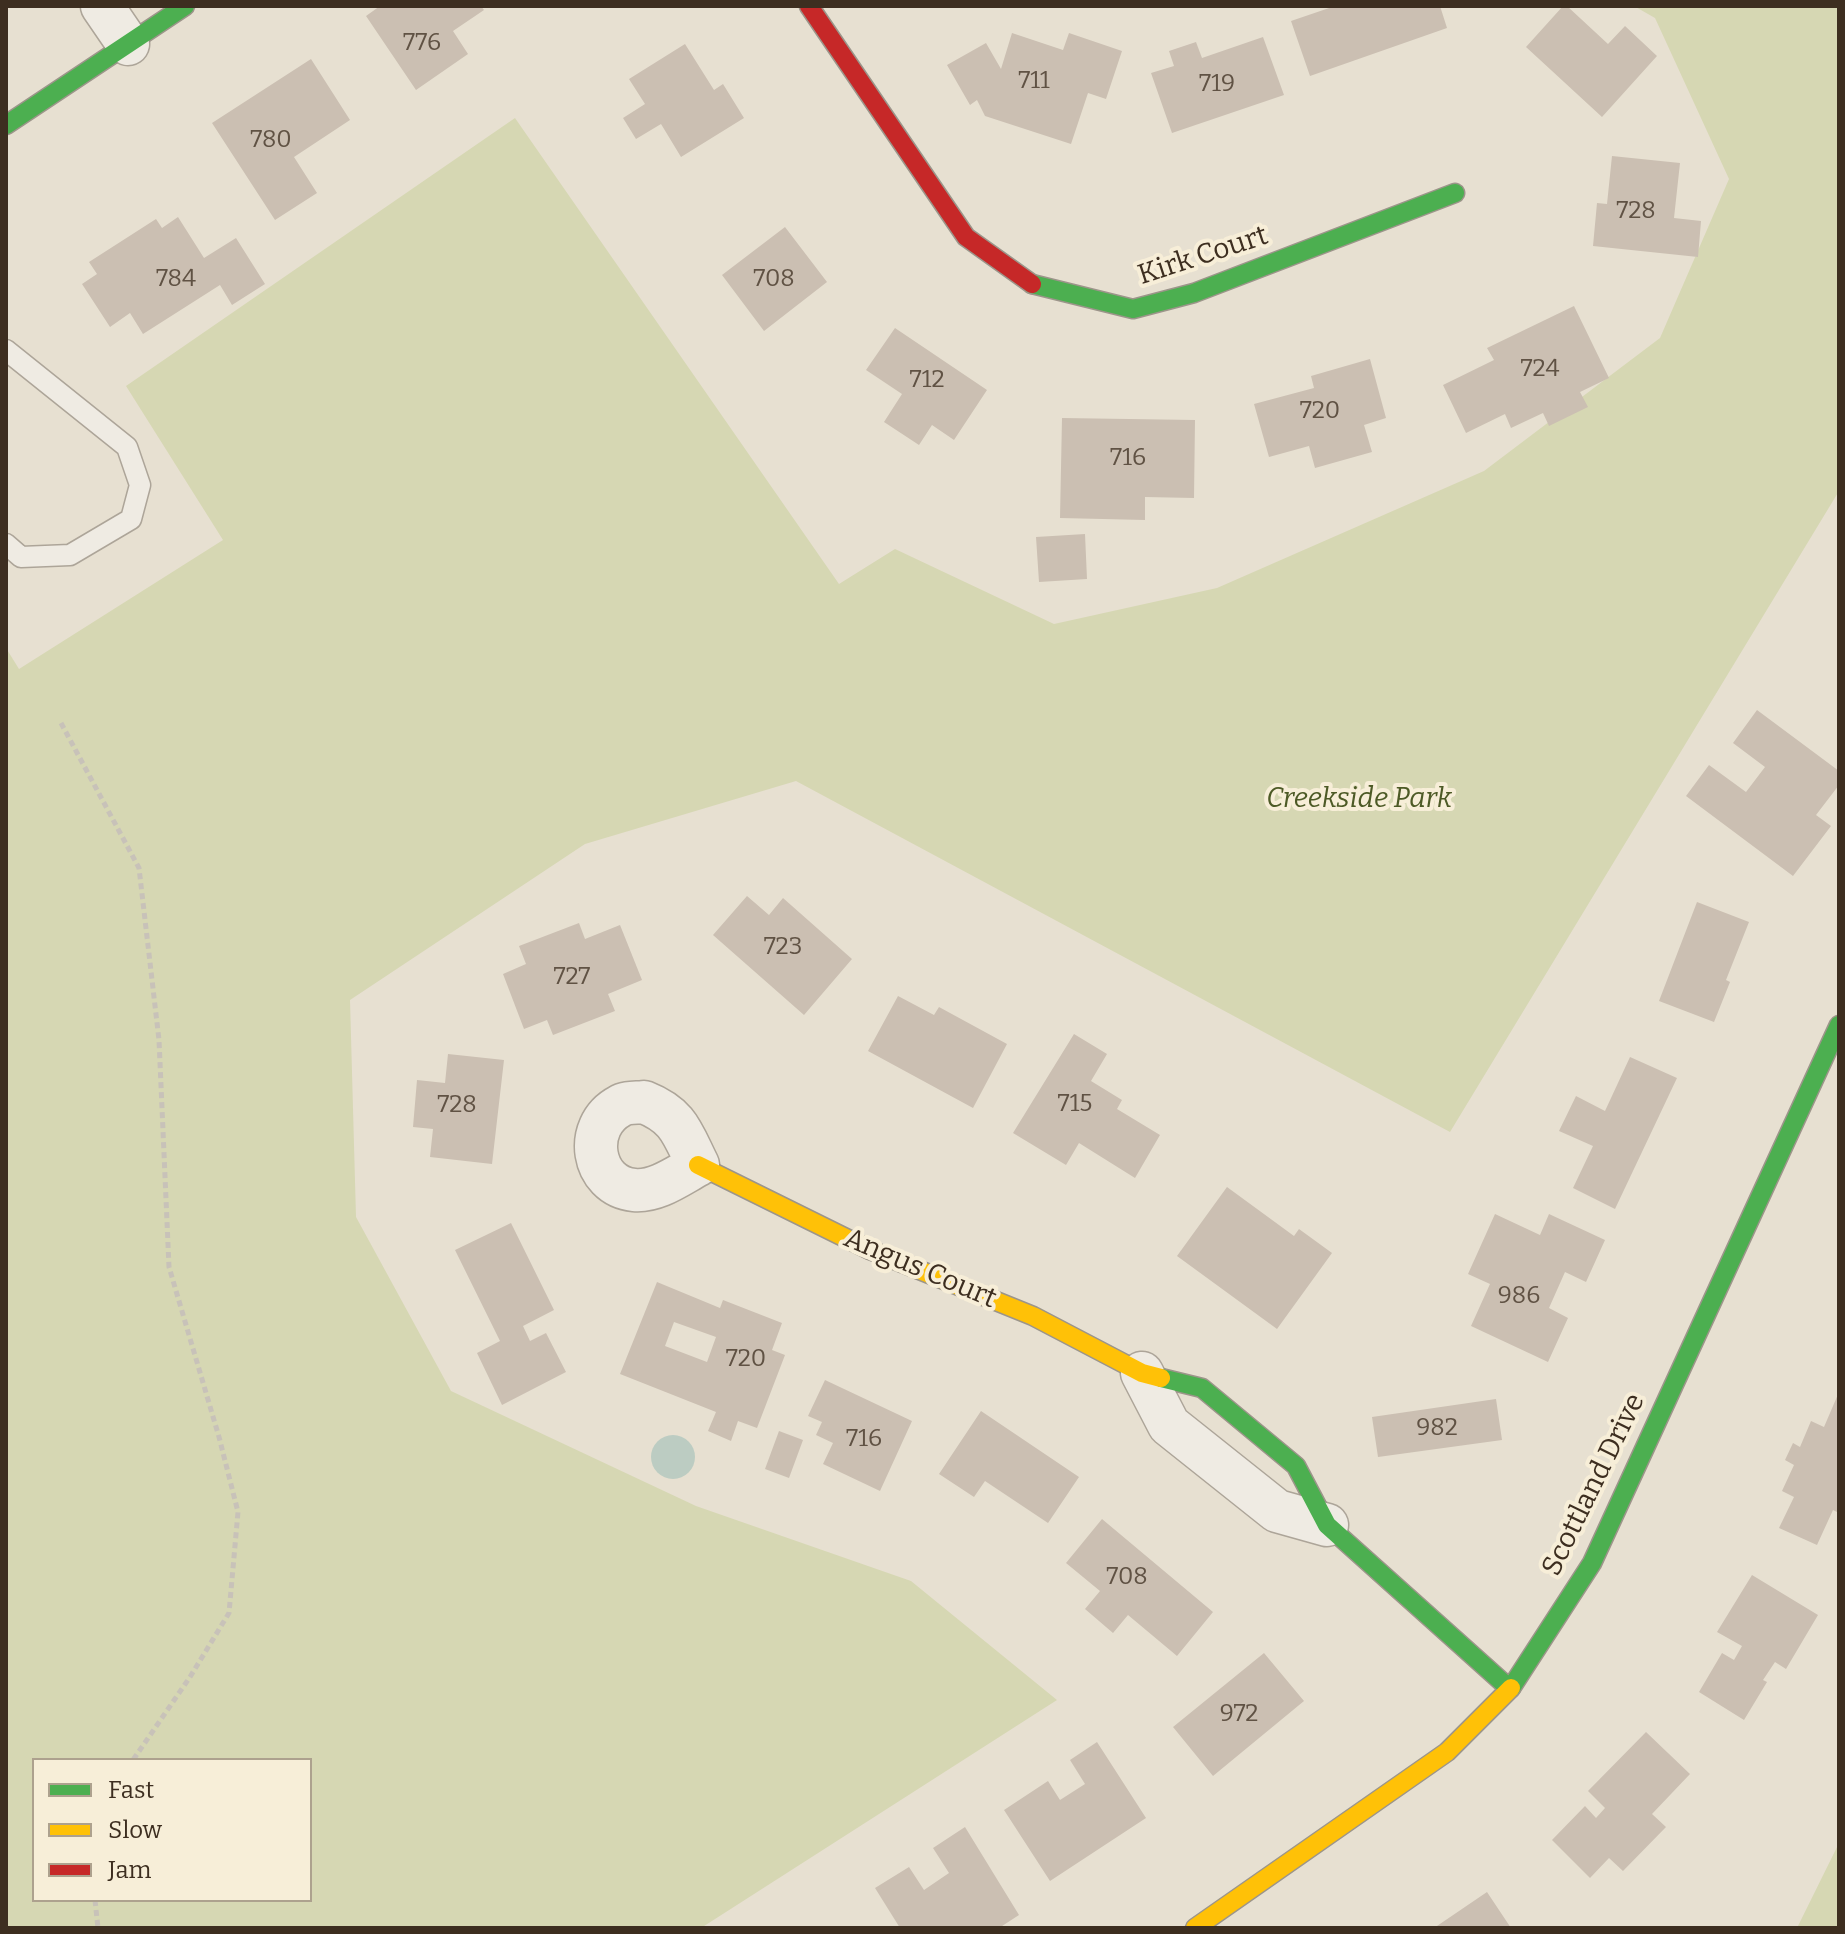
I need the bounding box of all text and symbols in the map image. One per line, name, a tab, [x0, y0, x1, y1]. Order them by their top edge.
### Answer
house number: 776	[403, 29, 441, 57]
house number: 711	[1018, 67, 1050, 95]
house number: 719	[1199, 70, 1235, 98]
house number: 780	[250, 126, 292, 154]
house number: 728	[1616, 197, 1656, 225]
street label: Kirk Court	[1134, 219, 1272, 293]
house number: 784	[156, 265, 196, 293]
house number: 708	[753, 265, 795, 293]
house number: 724	[1521, 355, 1559, 383]
house number: 712	[909, 366, 945, 394]
house number: 720	[1300, 397, 1340, 425]
house number: 716	[1110, 444, 1146, 472]
park label: Creekside Park	[1266, 782, 1452, 816]
house number: 723	[764, 933, 802, 961]
house number: 727	[554, 963, 590, 991]
house number: 715	[1058, 1090, 1092, 1118]
house number: 728	[437, 1091, 477, 1119]
street label: Angus Court	[839, 1222, 1001, 1316]
house number: 986	[1498, 1282, 1540, 1310]
house number: 720	[726, 1345, 766, 1373]
street label: Scottland Drive	[1535, 1389, 1653, 1581]
house number: 982	[1416, 1414, 1458, 1442]
house number: 716	[846, 1425, 882, 1453]
house number: 708	[1106, 1563, 1148, 1591]
house number: 972	[1220, 1700, 1258, 1728]
legend	[32, 1758, 312, 1902]
text: Fast	[108, 1776, 154, 1804]
text: Slow	[108, 1816, 162, 1844]
text: Jam	[108, 1856, 151, 1884]

